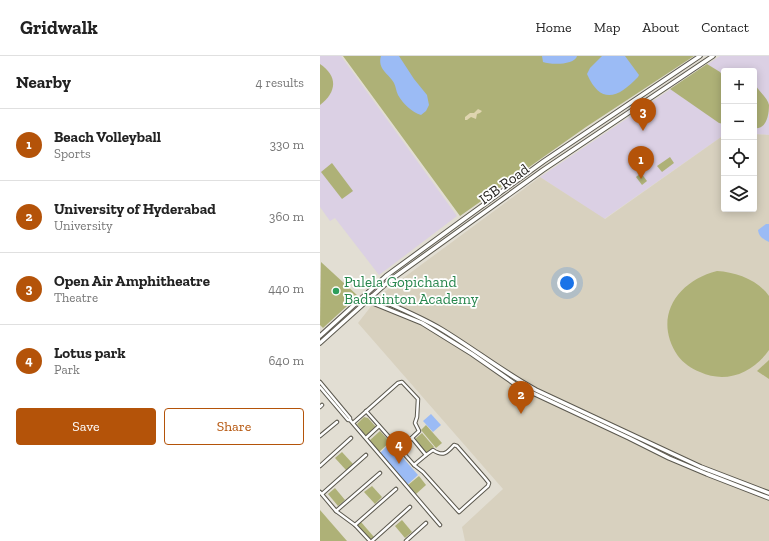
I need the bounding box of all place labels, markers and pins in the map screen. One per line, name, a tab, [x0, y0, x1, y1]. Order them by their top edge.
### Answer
pin: 3	[630, 98, 656, 131]
pin: 1	[628, 146, 654, 179]
place label: Pulela Gopichand Badminton Academy	[344, 273, 479, 308]
marker: Pulela Gopichand Badminton Academy	[331, 286, 341, 296]
pin: 2	[508, 381, 534, 414]
pin: 4	[386, 431, 412, 464]

